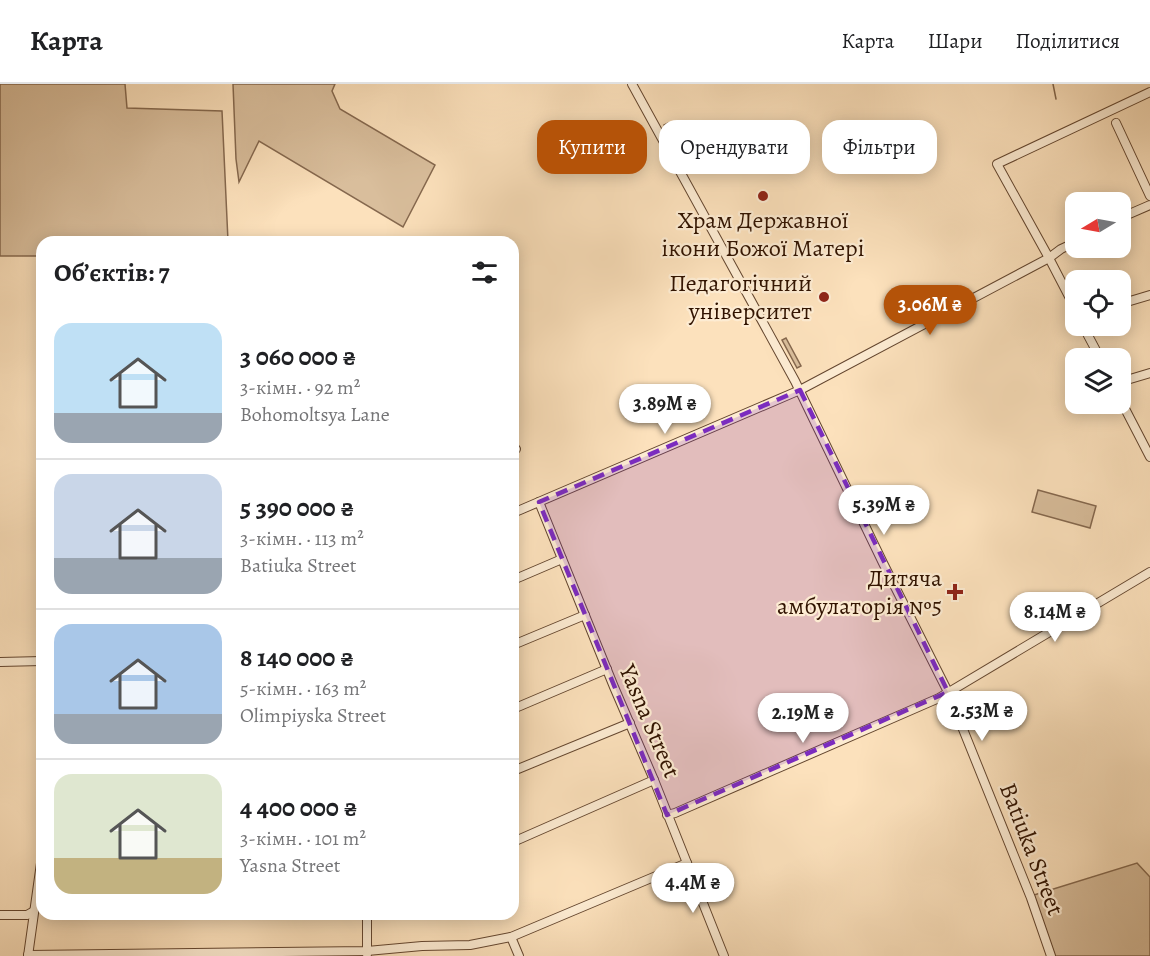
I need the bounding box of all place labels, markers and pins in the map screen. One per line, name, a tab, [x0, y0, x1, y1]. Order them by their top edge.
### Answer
marker: Храм Державної ікони Божої Матері	[756, 189, 770, 203]
place label: Храм Державної ікони Божої Матері	[661, 204, 865, 264]
place label: Педагогічний університет	[669, 267, 812, 327]
pin: 3.06M ₴	[875, 285, 985, 336]
marker: Педагогічний університет	[817, 290, 831, 304]
pin: 3.89M ₴	[610, 384, 720, 435]
pin: 5.39M ₴	[829, 485, 939, 536]
place label: Дитяча амбулаторія №5	[777, 562, 942, 622]
marker: Дитяча амбулаторія №5	[946, 583, 964, 601]
pin: 8.14M ₴	[1000, 592, 1110, 643]
pin: 2.53M ₴	[927, 691, 1037, 742]
pin: 2.19M ₴	[748, 693, 858, 744]
pin: 4.4M ₴	[644, 863, 742, 914]

